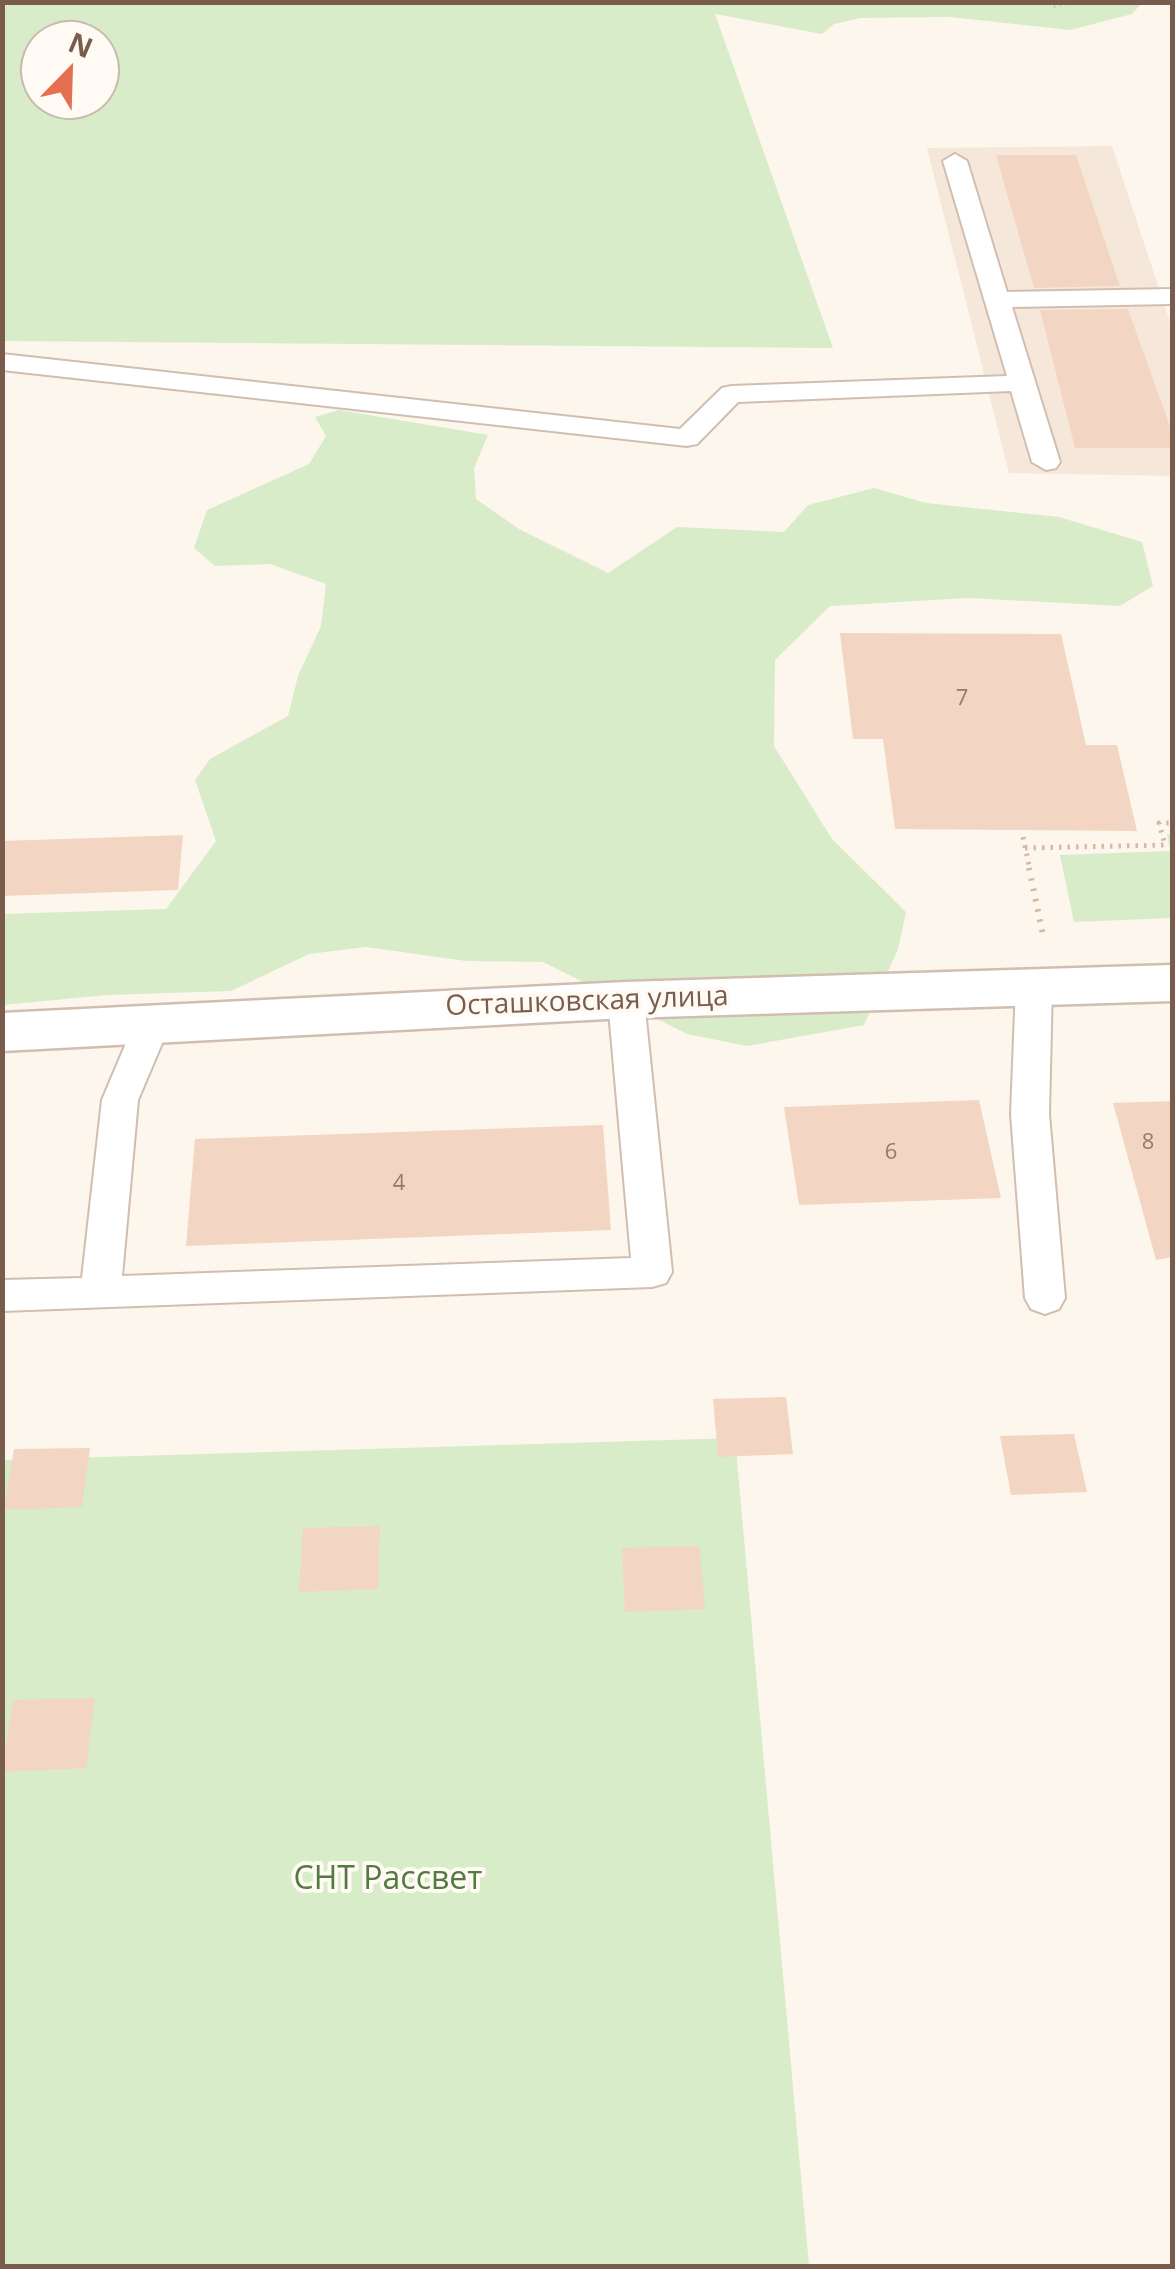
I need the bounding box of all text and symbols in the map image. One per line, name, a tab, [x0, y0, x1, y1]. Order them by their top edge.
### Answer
north arrow	[20, 20, 120, 120]
text: N	[63, 22, 99, 66]
house number: 7	[956, 686, 968, 712]
street label: Осташковская улица	[445, 980, 729, 1024]
house number: 8	[1142, 1130, 1154, 1156]
house number: 6	[885, 1140, 897, 1166]
house number: 4	[393, 1171, 405, 1197]
park label: СНТ Рассвет	[294, 1861, 482, 1899]

